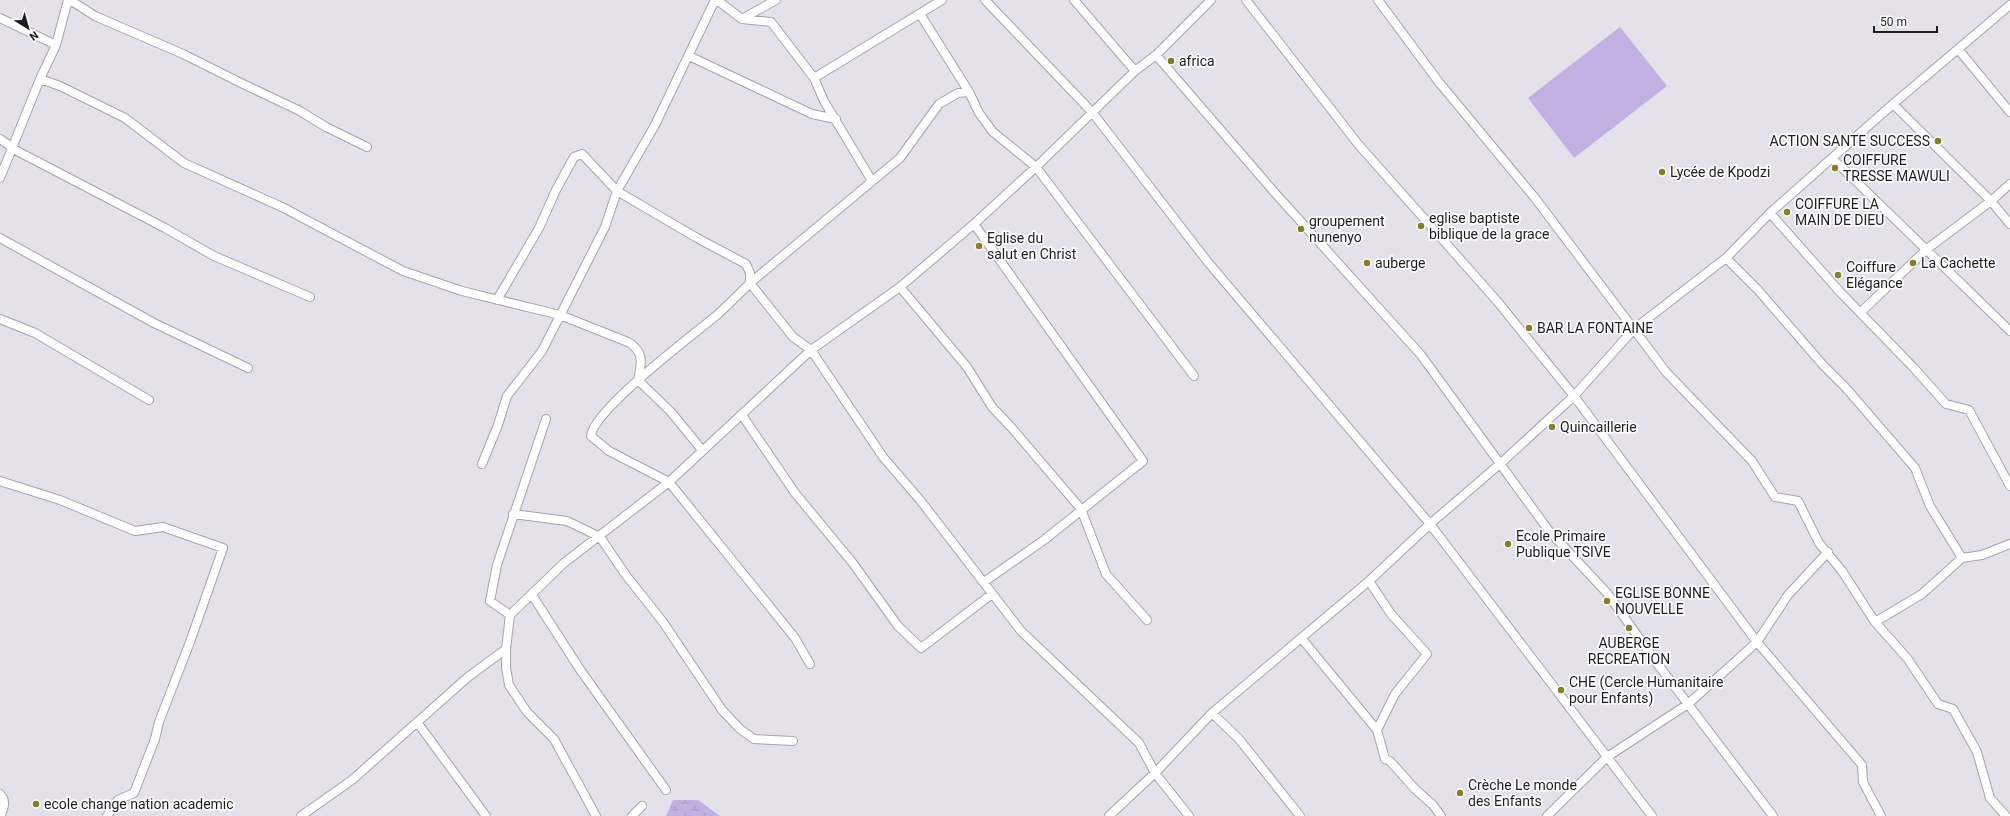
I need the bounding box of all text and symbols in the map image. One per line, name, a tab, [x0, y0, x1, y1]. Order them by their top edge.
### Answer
north arrow	[8, 8, 48, 48]
scale bar	[1874, 8, 1937, 34]
text: 50 m	[1880, 15, 1907, 29]
text: N	[27, 28, 41, 43]
place label: africa	[1179, 53, 1215, 69]
marker: africa	[1166, 56, 1176, 66]
place label: ACTION SANTE SUCCESS	[1770, 133, 1930, 149]
marker: ACTION SANTE SUCCESS	[1933, 136, 1943, 146]
place label: COIFFURE TRESSE MAWULI	[1843, 152, 1950, 184]
marker: COIFFURE TRESSE MAWULI	[1830, 163, 1840, 173]
place label: Lycée de Kpodzi	[1670, 164, 1770, 180]
marker: Lycée de Kpodzi	[1657, 167, 1667, 177]
place label: COIFFURE LA MAIN DE DIEU	[1795, 196, 1884, 228]
marker: COIFFURE LA MAIN DE DIEU	[1782, 207, 1792, 217]
place label: eglise baptiste biblique de la grace	[1429, 210, 1550, 242]
place label: groupement nunenyo	[1309, 213, 1385, 245]
marker: eglise baptiste biblique de la grace	[1416, 221, 1426, 231]
marker: groupement nunenyo	[1296, 224, 1306, 234]
place label: Eglise du salut en Christ	[987, 230, 1077, 262]
marker: Eglise du salut en Christ	[974, 241, 984, 251]
place label: auberge	[1375, 255, 1426, 271]
place label: La Cachette	[1921, 255, 1995, 271]
marker: auberge	[1362, 258, 1372, 268]
marker: La Cachette	[1908, 258, 1918, 268]
place label: Coiffure Elégance	[1846, 259, 1903, 291]
marker: Coiffure Elégance	[1833, 270, 1843, 280]
place label: BAR LA FONTAINE	[1537, 320, 1653, 336]
marker: BAR LA FONTAINE	[1524, 323, 1534, 333]
place label: Quincaillerie	[1560, 419, 1637, 435]
marker: Quincaillerie	[1547, 422, 1557, 432]
place label: Ecole Primaire Publique TSIVE	[1516, 528, 1611, 560]
marker: Ecole Primaire Publique TSIVE	[1503, 539, 1513, 549]
place label: EGLISE BONNE NOUVELLE	[1615, 585, 1710, 617]
marker: EGLISE BONNE NOUVELLE	[1602, 596, 1612, 606]
marker: AUBERGE RECREATION	[1624, 623, 1634, 633]
place label: AUBERGE RECREATION	[1588, 635, 1670, 667]
place label: CHE (Cercle Humanitaire pour Enfants)	[1569, 674, 1723, 707]
marker: CHE (Cercle Humanitaire pour Enfants)	[1556, 685, 1566, 695]
place label: Crèche Le monde des Enfants	[1468, 777, 1577, 809]
marker: Crèche Le monde des Enfants	[1455, 788, 1465, 798]
place label: ecole change nation academic	[44, 796, 234, 812]
marker: ecole change nation academic	[31, 799, 41, 809]

